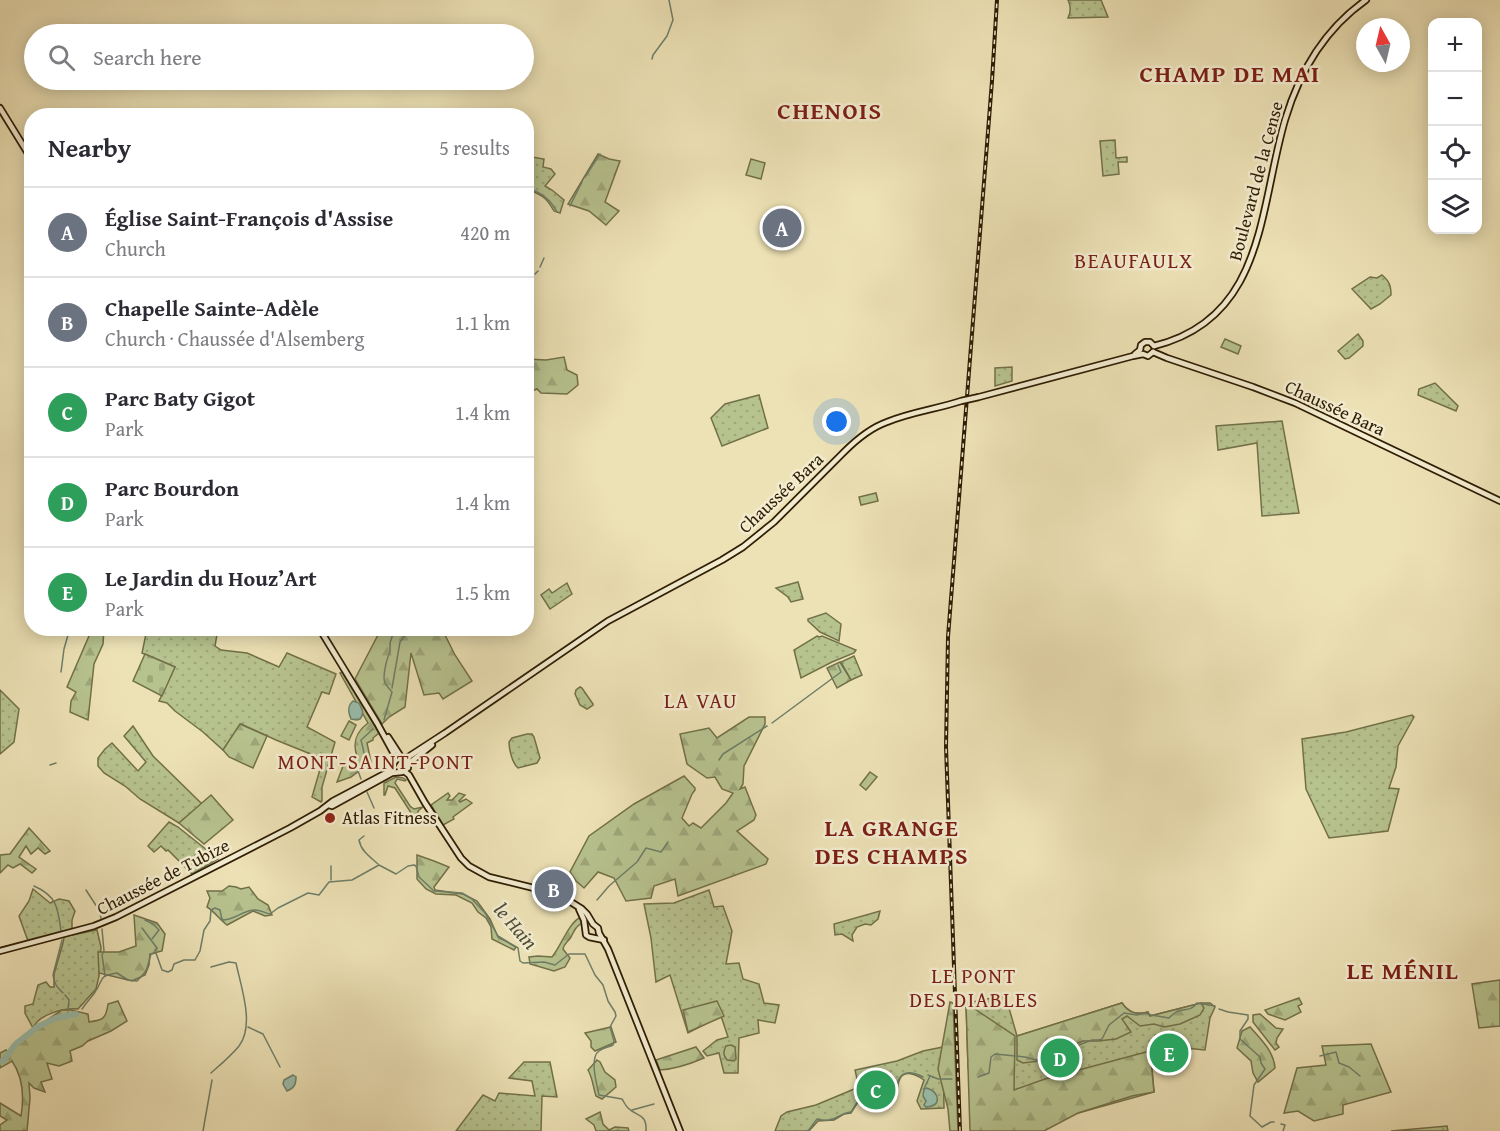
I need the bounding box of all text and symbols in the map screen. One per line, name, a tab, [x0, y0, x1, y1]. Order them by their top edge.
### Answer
north arrow	[1356, 18, 1410, 72]
map controls	[1428, 18, 1482, 234]
button: +	[1428, 18, 1482, 72]
search box	[24, 24, 534, 90]
icon: search	[45, 41, 78, 74]
text: Search here	[93, 41, 202, 73]
district label: CHAMP DE MAI	[1139, 56, 1321, 91]
button: −	[1428, 72, 1482, 126]
district label: CHENOIS	[777, 93, 883, 128]
street label: Boulevard de la Cense	[1221, 98, 1290, 264]
button: locate	[1428, 126, 1482, 180]
text: Nearby	[48, 128, 131, 167]
text: 5 results	[439, 133, 510, 162]
button: layers	[1428, 180, 1482, 234]
text: Église Saint-François d'Assise	[105, 202, 393, 234]
pin: A	[762, 206, 802, 250]
text: A	[61, 218, 74, 247]
text: 420 m	[460, 218, 510, 247]
text: Church	[105, 234, 166, 263]
district label: BEAUFAULX	[1074, 245, 1194, 276]
text: Chapelle Sainte-Adèle	[105, 292, 319, 324]
text: B	[61, 308, 74, 337]
text: 1.1 km	[455, 308, 510, 337]
text: Church · Chaussée d'Alsemberg	[105, 324, 364, 353]
street label: Chaussée Bara	[1281, 373, 1390, 443]
text: Parc Baty Gigot	[105, 382, 255, 414]
text: C	[62, 398, 73, 427]
text: 1.4 km	[455, 398, 510, 427]
your location	[822, 407, 851, 436]
text: Park	[105, 414, 144, 443]
street label: Chaussée Bara	[732, 446, 830, 539]
text: Parc Bourdon	[105, 472, 239, 504]
text: D	[61, 488, 74, 517]
text: 1.4 km	[455, 488, 510, 517]
text: Park	[105, 504, 144, 533]
text: Le Jardin du Houz’Art	[105, 562, 317, 594]
text: E	[62, 578, 73, 607]
text: 1.5 km	[455, 578, 510, 607]
text: Park	[105, 594, 144, 623]
district label: LA VAU	[664, 685, 738, 716]
district label: MONT-SAINT-PONT	[278, 746, 474, 777]
place label: Atlas Fitness	[342, 804, 437, 831]
district label: LA GRANGE DES CHAMPS	[815, 810, 969, 873]
marker: Atlas Fitness	[323, 811, 337, 825]
street label: Chaussée de Tubize	[92, 831, 234, 922]
pin: B	[534, 866, 574, 912]
water label: le Hain	[488, 896, 545, 955]
district label: LE MÉNIL	[1347, 953, 1459, 988]
district label: LE PONT DES DIABLES	[909, 960, 1039, 1015]
pin: E	[1150, 1030, 1188, 1076]
pin: D	[1040, 1036, 1080, 1080]
pin: C	[856, 1068, 896, 1112]

